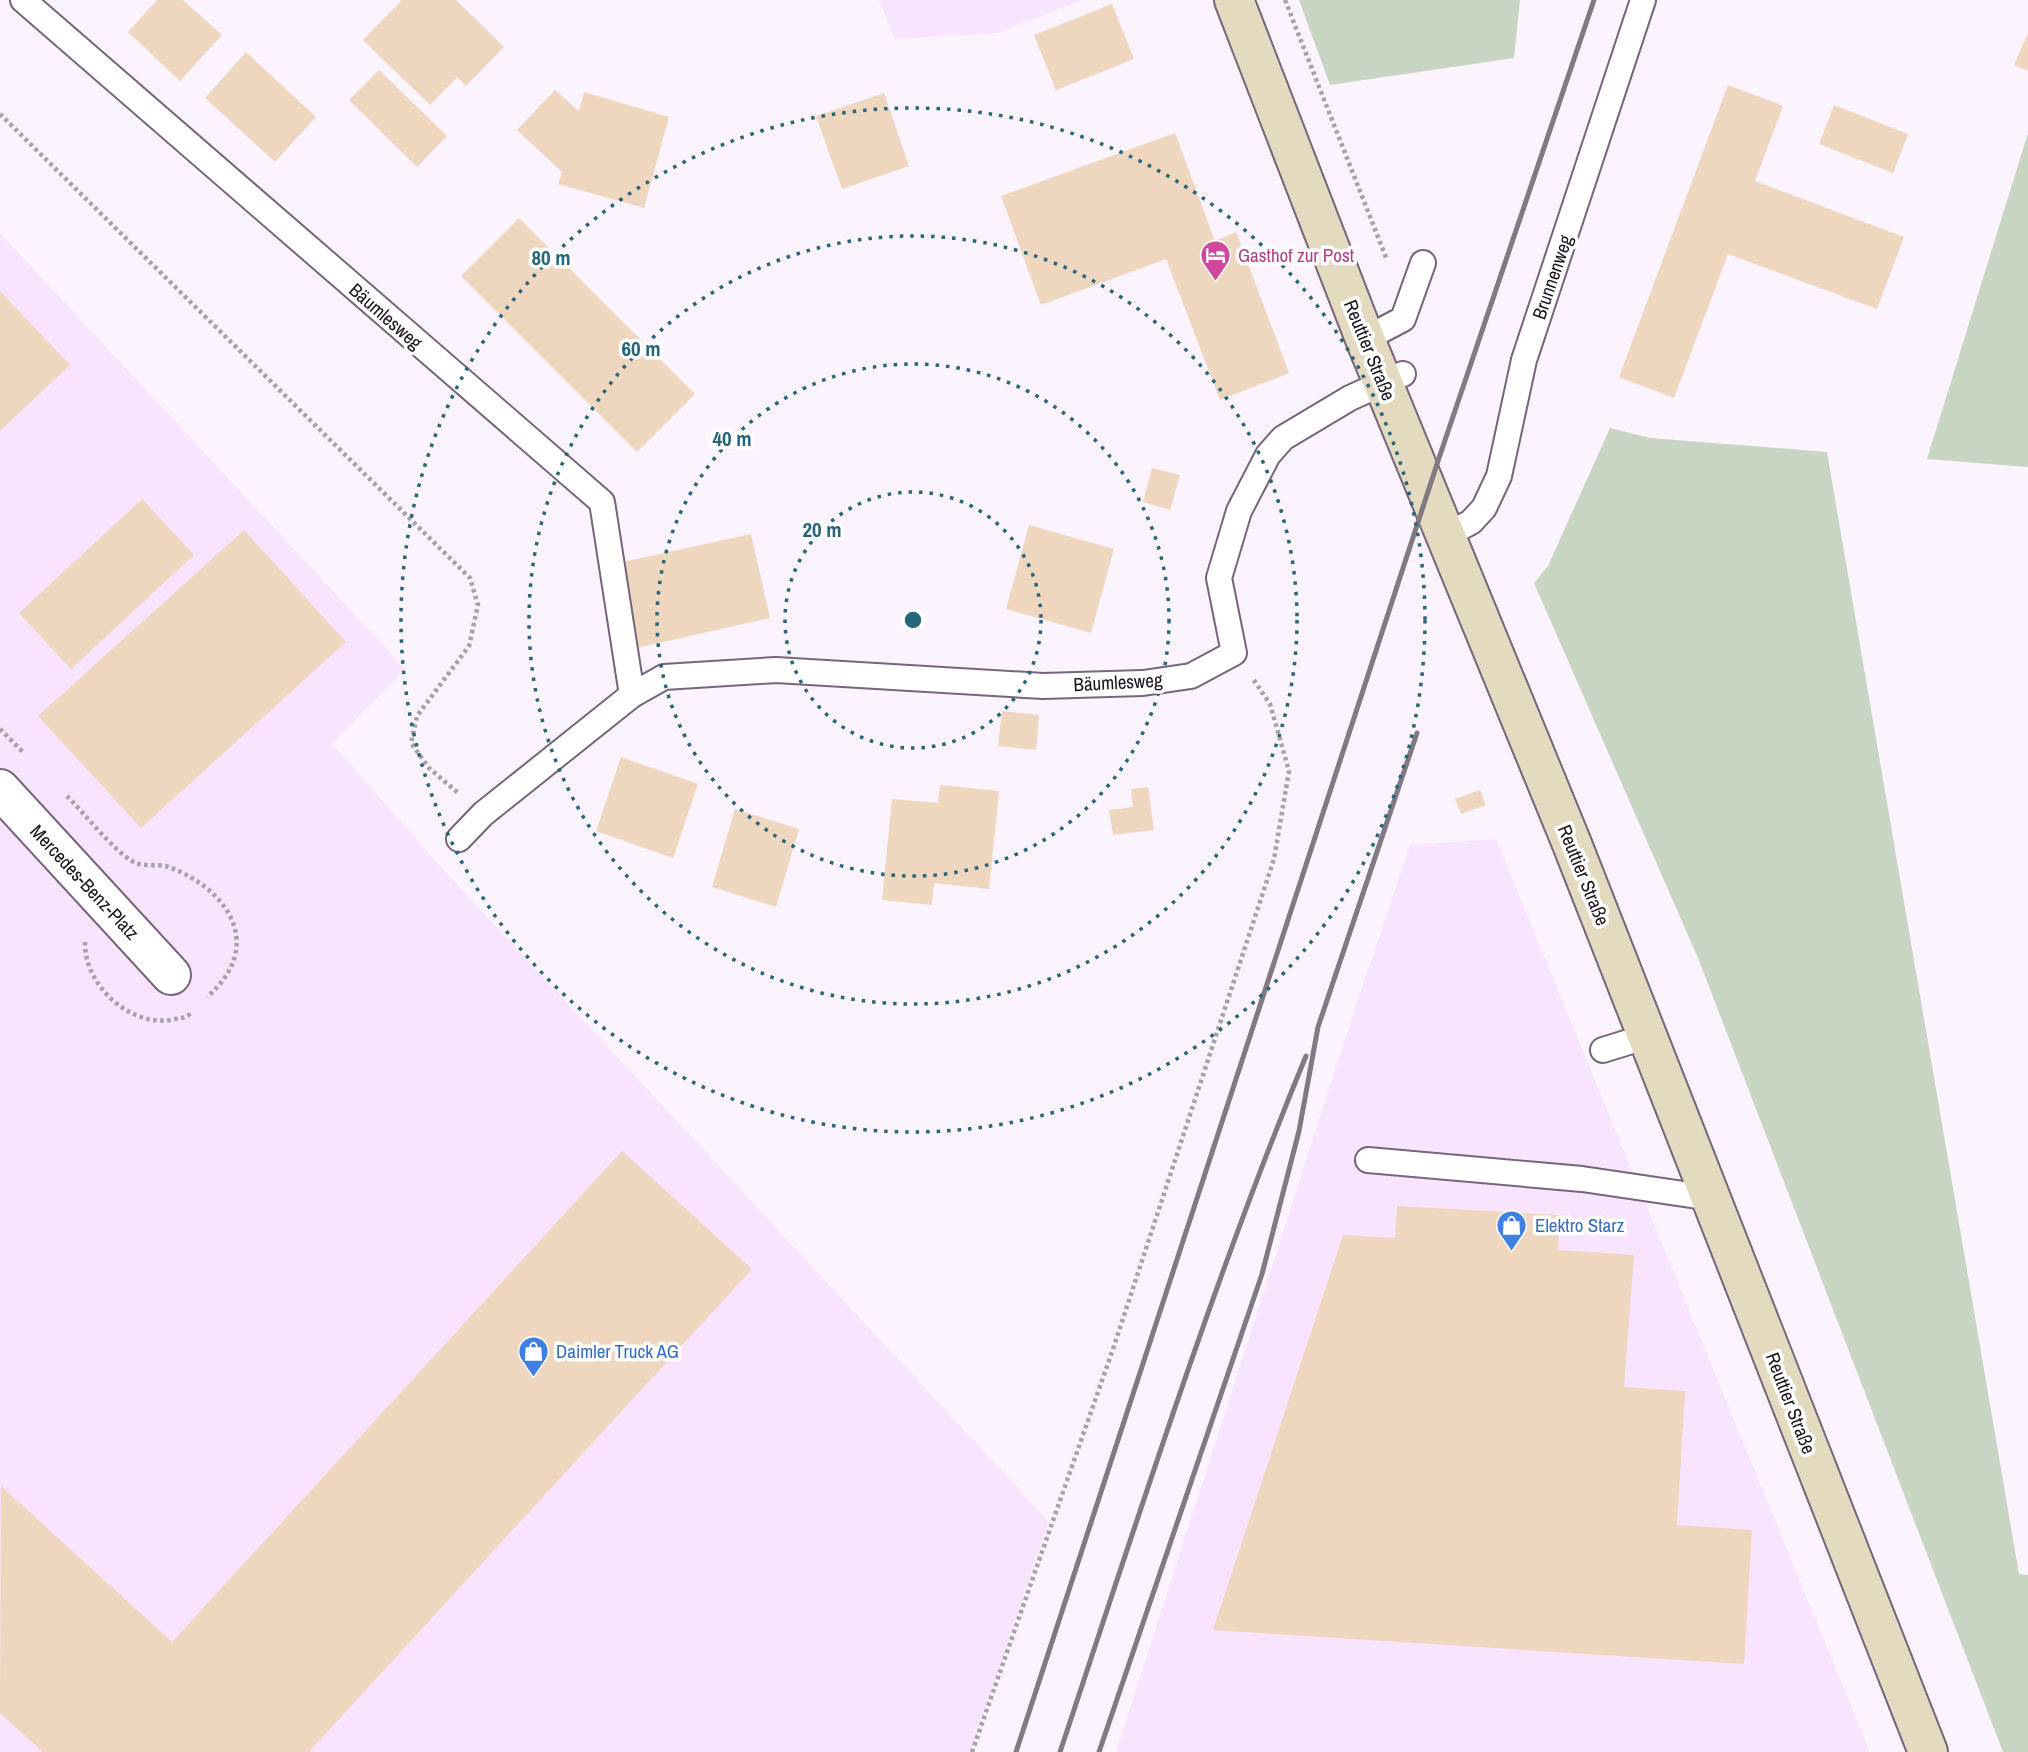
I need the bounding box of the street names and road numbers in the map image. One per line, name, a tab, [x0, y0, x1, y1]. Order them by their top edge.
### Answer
street label: Brunnenweg	[1525, 231, 1579, 323]
street label: Bäumlesweg	[344, 277, 428, 355]
street label: Reuttier Straße	[1338, 296, 1402, 404]
street label: Bäumlesweg	[1073, 667, 1164, 697]
street label: Mercedes-Benz-Platz	[25, 819, 145, 945]
street label: Reuttier Straße	[1552, 821, 1616, 929]
street label: Reuttier Straße	[1760, 1349, 1822, 1457]

